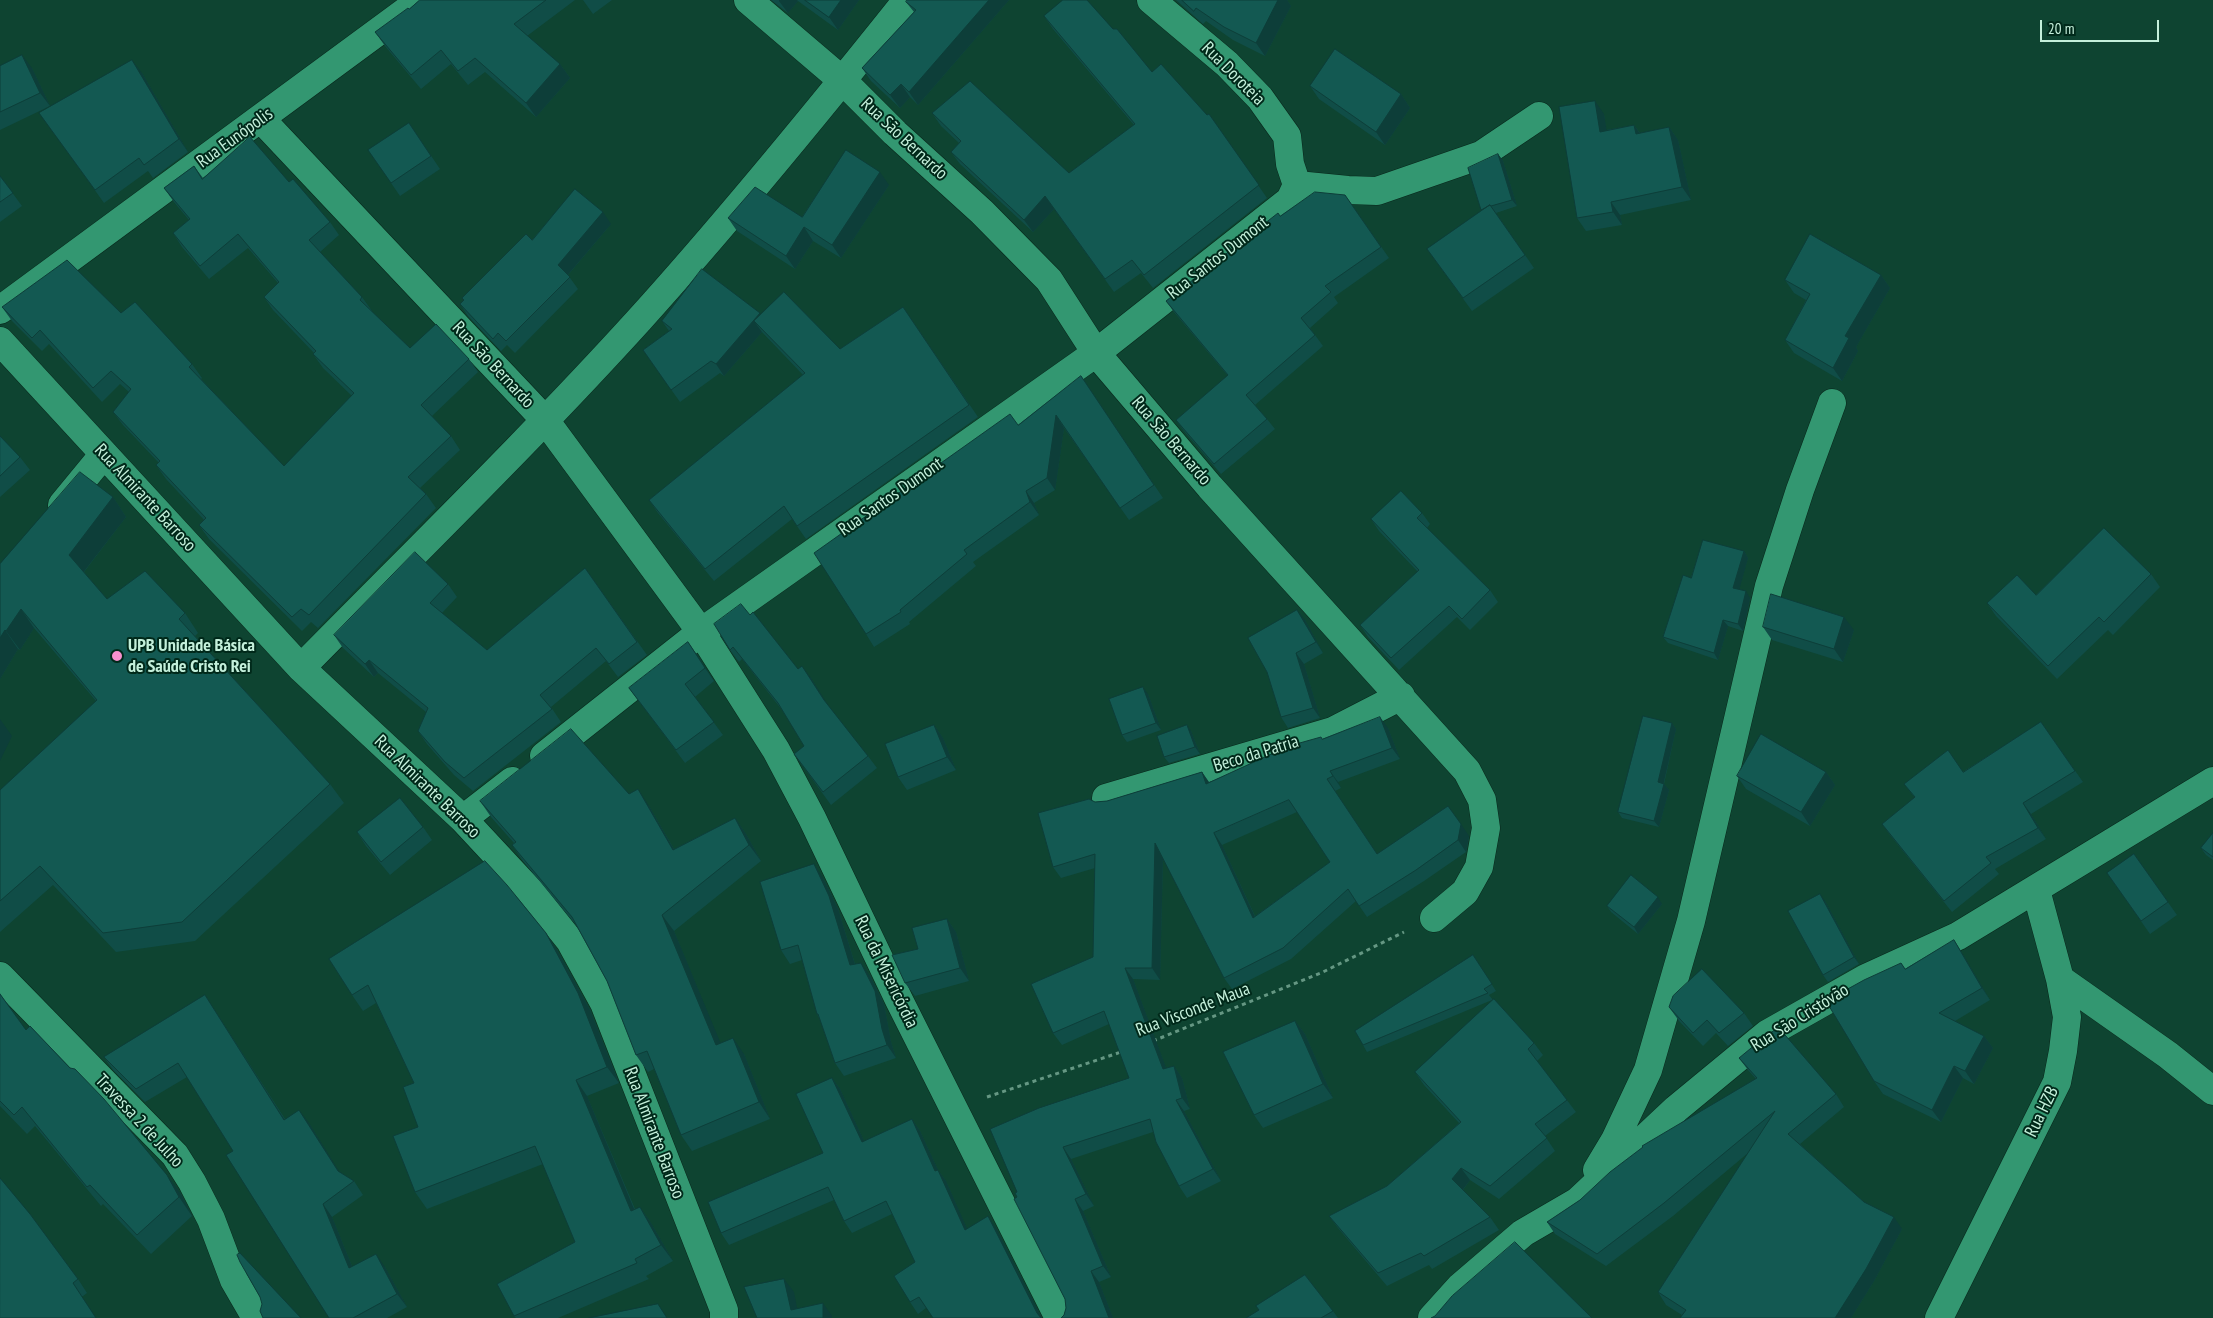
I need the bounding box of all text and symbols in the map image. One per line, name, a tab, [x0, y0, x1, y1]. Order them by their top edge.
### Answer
scale bar	[2043, 10, 2162, 42]
text: 20 m	[2048, 19, 2074, 38]
street label: Rua Doroteia	[1197, 38, 1269, 110]
street label: Rua São Bernardo	[856, 93, 952, 185]
street label: Rua Eunópolis	[193, 103, 277, 173]
street label: Rua Santos Dumont	[1163, 212, 1273, 304]
street label: Rua São Bernardo	[447, 317, 539, 413]
street label: Rua São Bernardo	[1127, 392, 1215, 490]
street label: Rua Almirante Barroso	[90, 440, 200, 556]
street label: Rua Santos Dumont	[835, 453, 947, 541]
place label: UPB Unidade Básica de Saúde Cristo Rei	[128, 635, 255, 678]
marker: UPB Unidade Básica de Saúde Cristo Rei	[110, 649, 124, 663]
street label: Rua Almirante Barroso	[369, 731, 485, 843]
street label: Beco da Patria	[1211, 731, 1301, 777]
street label: Rua da Misericórdia	[850, 913, 922, 1031]
street label: Rua Visconde Maua	[1133, 978, 1253, 1042]
street label: Rua São Cristóvão	[1747, 979, 1853, 1057]
street label: Rua Almirante Barroso	[619, 1064, 689, 1202]
street label: Travessa 2 de Julho	[90, 1070, 188, 1172]
street label: Rua HZB	[2021, 1083, 2063, 1141]

